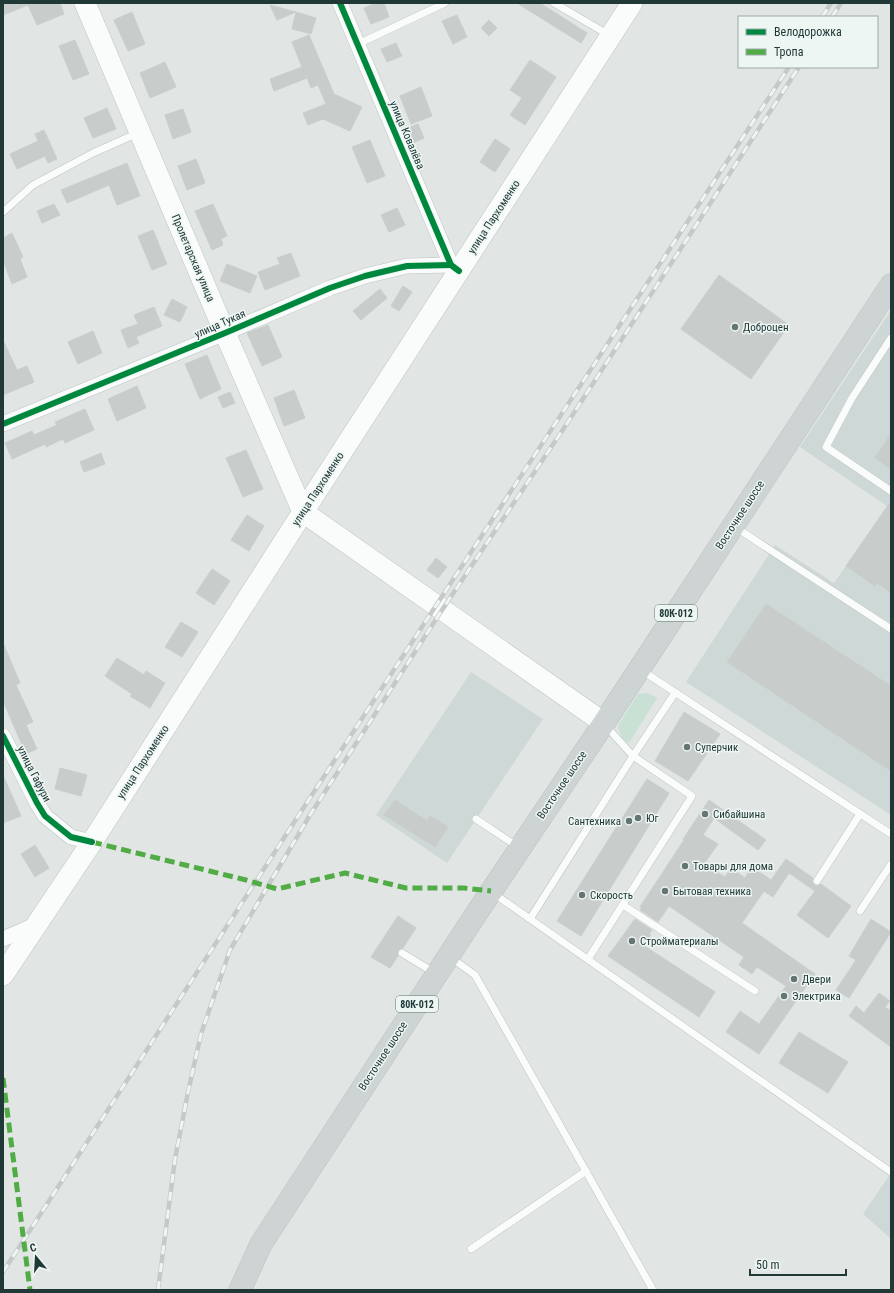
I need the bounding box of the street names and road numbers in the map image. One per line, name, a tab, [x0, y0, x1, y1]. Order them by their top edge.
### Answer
street label: улица Ковалёва	[387, 99, 427, 171]
street label: улица Пархоменко	[465, 177, 523, 256]
street label: Пролетарская улица	[169, 212, 217, 304]
street label: улица Тукая	[192, 307, 248, 341]
street label: улица Пархоменко	[289, 449, 347, 528]
street label: Восточное шоссе	[713, 478, 767, 552]
road number: 80К-012	[655, 605, 697, 621]
street label: улица Пархоменко	[114, 722, 172, 801]
street label: улица Гафури	[14, 744, 54, 804]
street label: Восточное шоссе	[534, 749, 590, 821]
road number: 80К-012	[396, 996, 438, 1012]
street label: Восточное шоссе	[356, 1019, 410, 1093]

